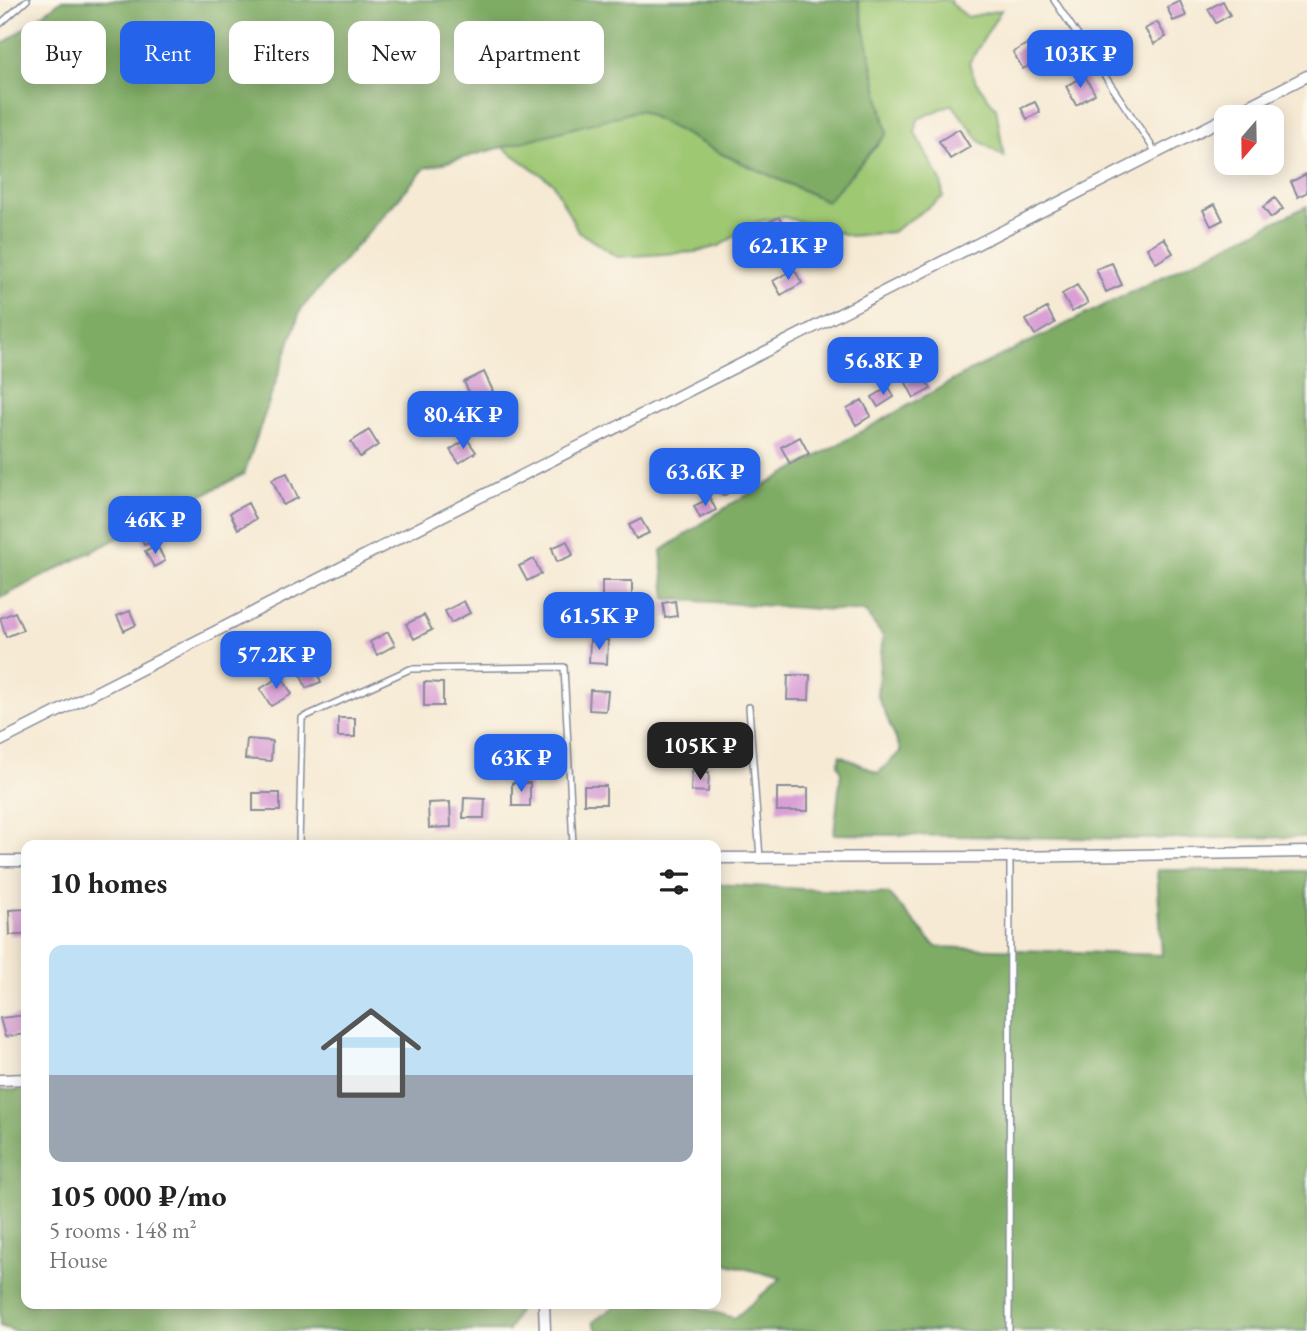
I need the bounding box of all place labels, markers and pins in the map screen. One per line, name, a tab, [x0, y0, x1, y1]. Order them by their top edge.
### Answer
pin: 103K ₽	[1023, 31, 1137, 90]
pin: 62.1K ₽	[723, 222, 853, 282]
pin: 56.8K ₽	[818, 338, 948, 397]
pin: 80.4K ₽	[398, 392, 528, 451]
pin: 63.6K ₽	[640, 448, 770, 508]
pin: 46K ₽	[106, 496, 204, 556]
pin: 61.5K ₽	[534, 592, 664, 652]
pin: 57.2K ₽	[211, 632, 341, 691]
pin: 105K ₽	[643, 722, 757, 782]
pin: 63K ₽	[472, 734, 570, 794]

